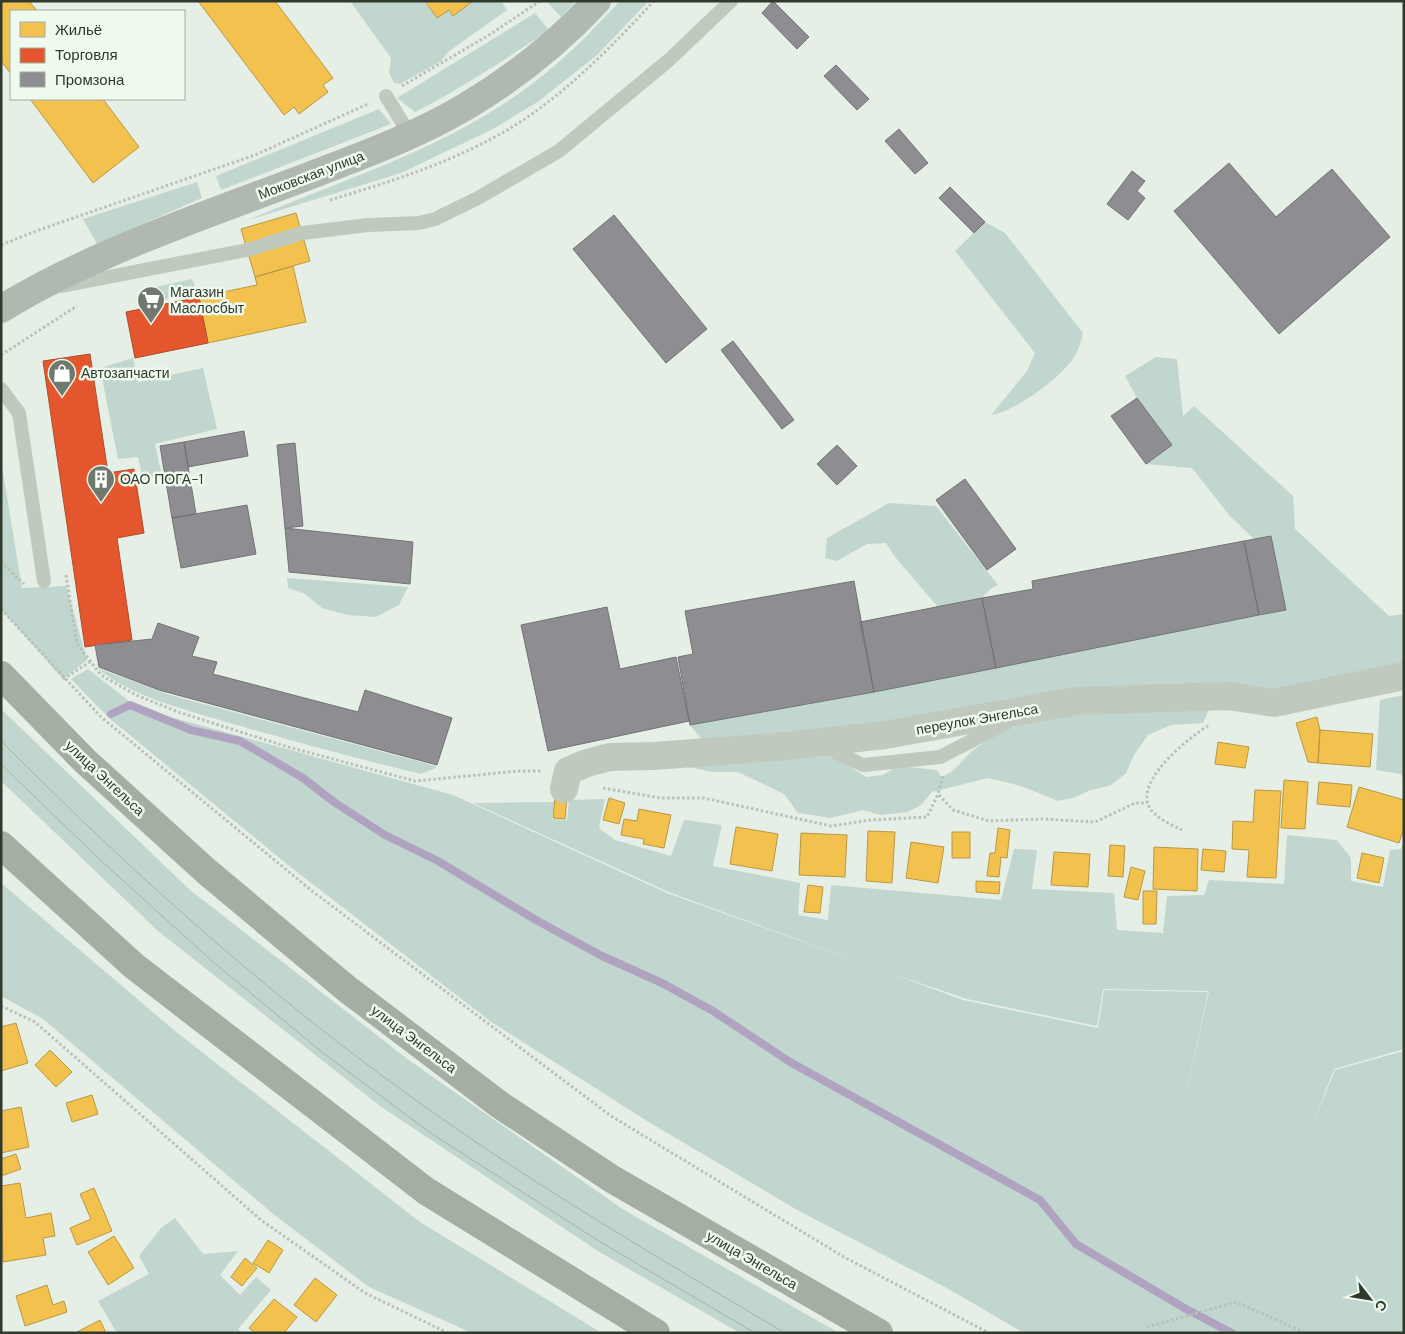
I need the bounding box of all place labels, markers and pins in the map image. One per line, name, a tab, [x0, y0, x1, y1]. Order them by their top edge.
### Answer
place label: Магазин Маслосбыт	[170, 283, 245, 317]
supermarket icon: Магазин Маслосбыт	[136, 285, 166, 324]
shop icon: Автозапчасти	[47, 358, 77, 397]
place label: Автозапчасти	[81, 364, 169, 382]
building icon: ОАО ПОГА-1	[86, 464, 116, 503]
place label: ОАО ПОГА-1	[120, 470, 203, 488]

